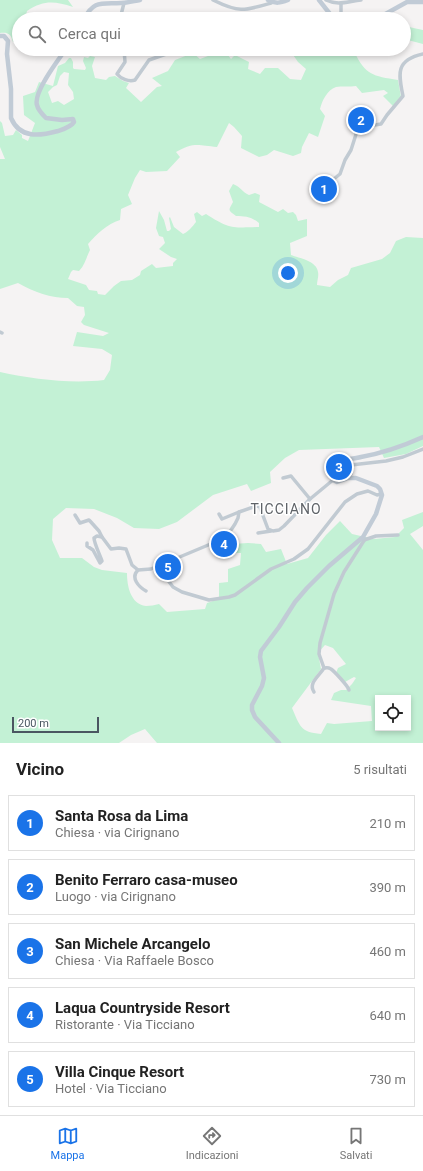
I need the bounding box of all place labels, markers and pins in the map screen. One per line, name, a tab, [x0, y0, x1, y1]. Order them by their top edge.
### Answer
pin: 2	[348, 105, 374, 135]
pin: 1	[311, 174, 337, 204]
pin: 3	[326, 452, 352, 482]
pin: 4	[211, 529, 237, 559]
pin: 5	[155, 552, 181, 582]

